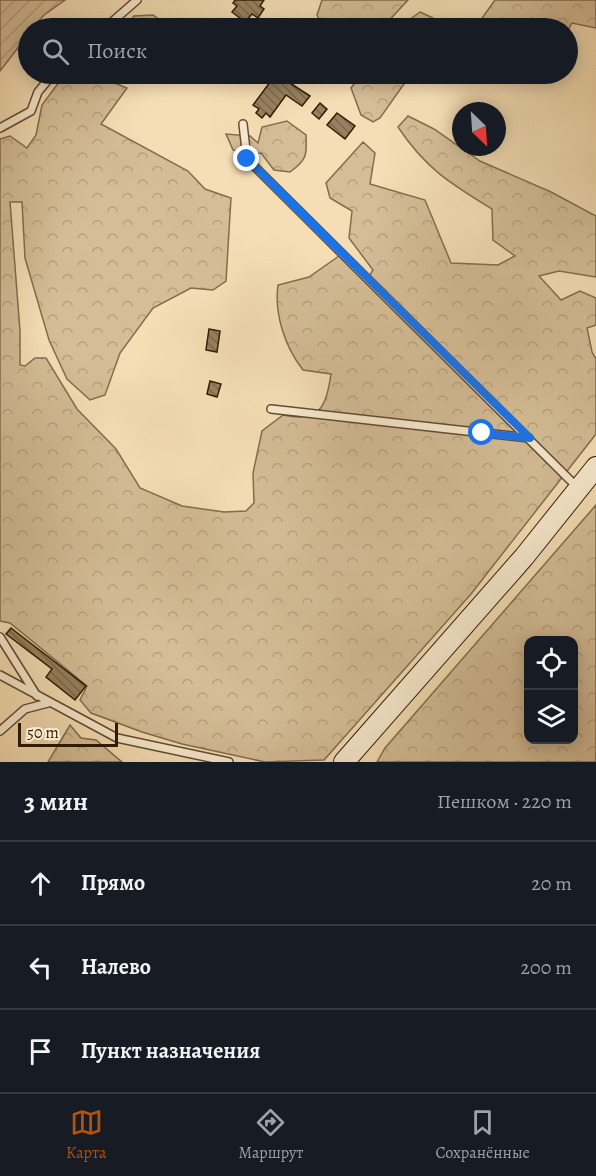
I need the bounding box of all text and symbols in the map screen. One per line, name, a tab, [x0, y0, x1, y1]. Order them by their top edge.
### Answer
search box	[18, 18, 578, 84]
icon: search	[39, 35, 72, 68]
text: Поиск	[87, 36, 147, 66]
north arrow	[452, 102, 506, 156]
route end	[233, 145, 259, 171]
route start	[468, 419, 494, 445]
map controls	[524, 636, 578, 744]
button: locate	[524, 636, 578, 690]
button: layers	[524, 690, 578, 744]
scale bar	[18, 720, 118, 748]
text: 50 m	[27, 722, 59, 744]
text: 3 мин	[24, 784, 88, 819]
text: Пешком · 220 m	[437, 788, 572, 815]
icon: ahead	[24, 867, 57, 900]
text: Прямо	[81, 868, 145, 898]
text: 20 m	[531, 870, 572, 897]
icon: left	[24, 951, 57, 984]
text: Налево	[81, 952, 151, 982]
text: 200 m	[521, 954, 572, 981]
icon: arrive	[24, 1035, 57, 1068]
text: Пункт назначения	[81, 1036, 260, 1066]
tab: Карта	[66, 1106, 106, 1164]
tab: Маршрут	[239, 1106, 303, 1164]
tab: Сохранённые	[436, 1106, 530, 1164]

